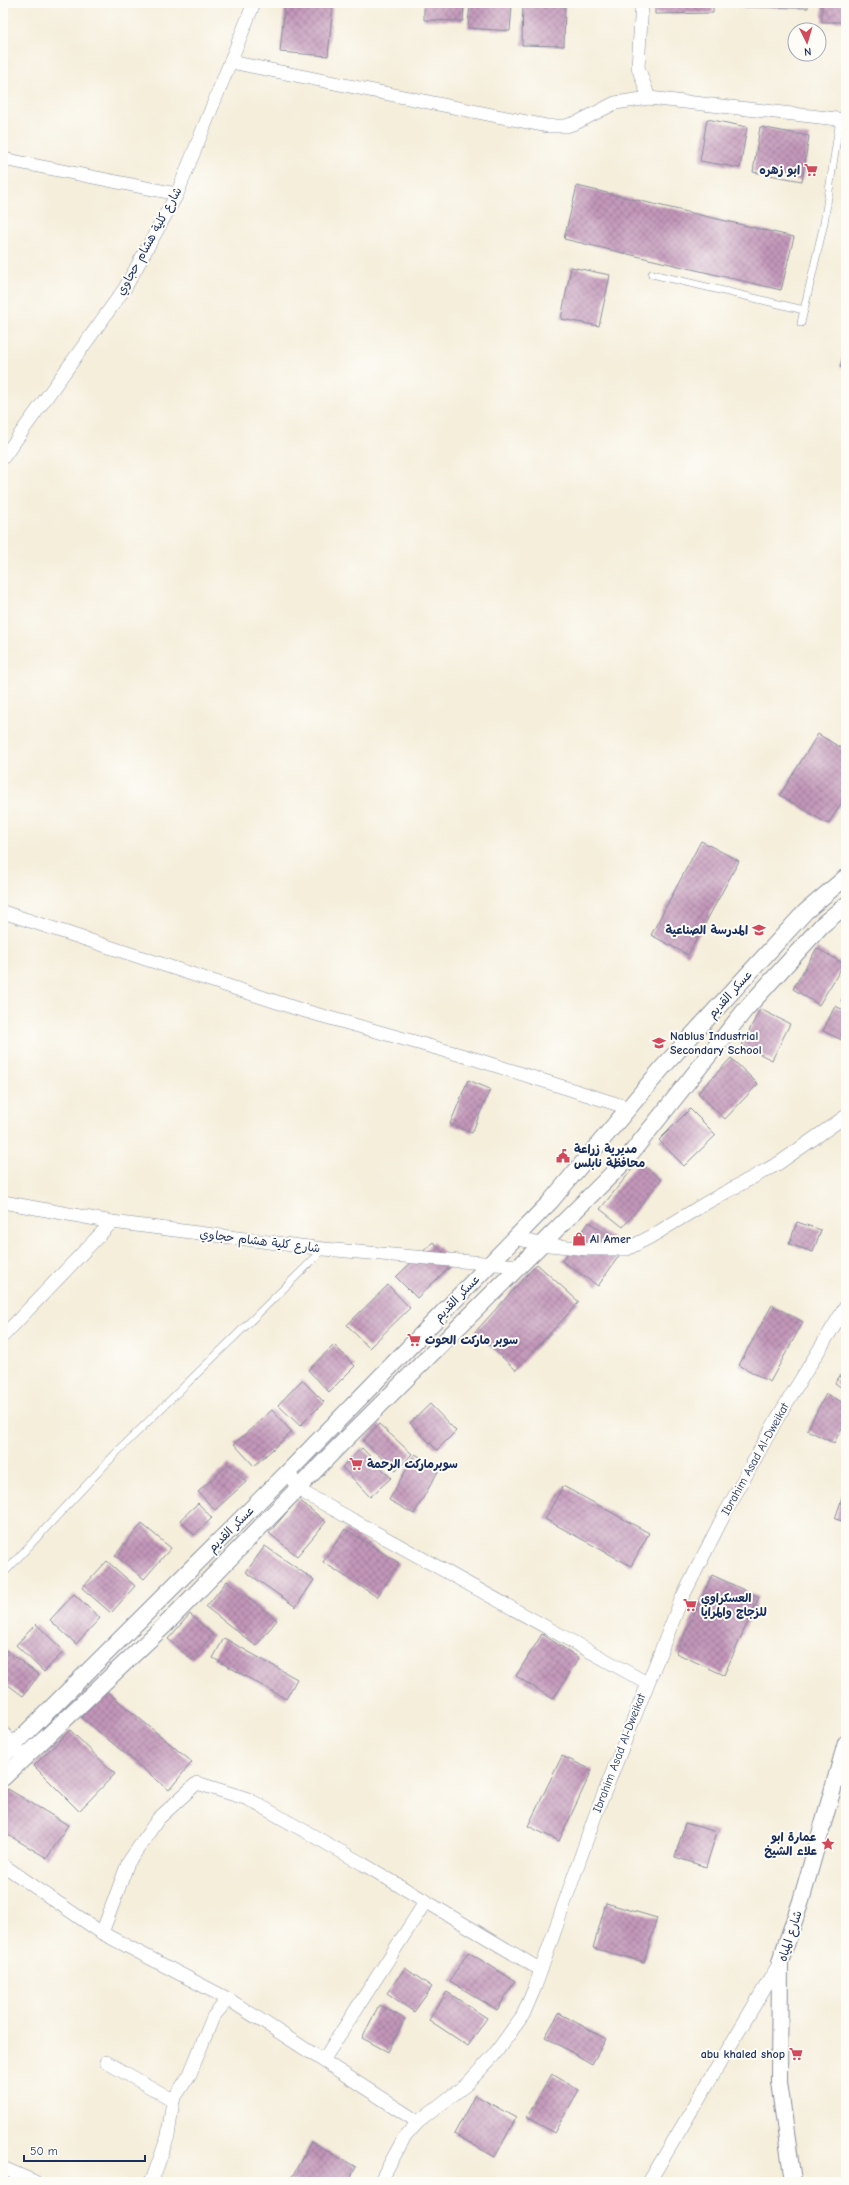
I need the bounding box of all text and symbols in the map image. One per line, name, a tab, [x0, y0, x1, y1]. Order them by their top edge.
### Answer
north arrow	[787, 22, 827, 62]
text: N	[804, 45, 812, 58]
supermarket icon: ابو زهره	[803, 162, 819, 178]
place label: ابو زهره	[759, 163, 800, 178]
street label: شارع كلية هشام حجاوي	[113, 185, 186, 298]
school or university icon: المدرسة الصناعية	[751, 922, 767, 938]
place label: المدرسة الصناعية	[665, 923, 748, 937]
street label: عسكر القديم	[705, 967, 757, 1022]
place label: Nablus Industrial Secondary School	[670, 1029, 762, 1057]
school or university icon: Nablus Industrial Secondary School	[651, 1035, 667, 1051]
place label: مديرية زراعة محافظة نابلس	[574, 1142, 645, 1170]
public building icon: مديرية زراعة محافظة نابلس	[555, 1148, 571, 1164]
street label: شارع كلية هشام حجاوي	[199, 1227, 321, 1257]
shop icon: Al Amer	[571, 1231, 587, 1247]
place label: Al Amer	[590, 1232, 631, 1246]
street label: عسكر القديم	[431, 1272, 484, 1326]
supermarket icon: سوبر ماركت الحوت	[406, 1332, 422, 1348]
place label: سوبر ماركت الحوت	[425, 1333, 518, 1348]
street label: Ibrahim Asad Al-Dweikat	[718, 1400, 792, 1518]
supermarket icon: سوبرماركت الرحمة	[348, 1456, 364, 1472]
place label: سوبرماركت الرحمة	[367, 1457, 458, 1472]
street label: عسكر القديم	[205, 1503, 259, 1557]
place label: العسكراوي للزجاج والمرايا	[701, 1591, 767, 1620]
supermarket icon: العسكراوي للزجاج والمرايا	[682, 1597, 698, 1613]
street label: Ibrahim Asad Al-Dweikat	[590, 1691, 648, 1814]
place label: عمارة ابو علاء الشيخ	[764, 1830, 818, 1859]
place icon: عمارة ابو علاء الشيخ	[820, 1836, 836, 1852]
street label: شارع المياه	[775, 1909, 807, 1964]
supermarket icon: abu khaled shop	[788, 2046, 804, 2062]
place label: abu khaled shop	[701, 2047, 785, 2061]
scale bar	[24, 2137, 145, 2163]
text: 50 m	[30, 2144, 58, 2158]

